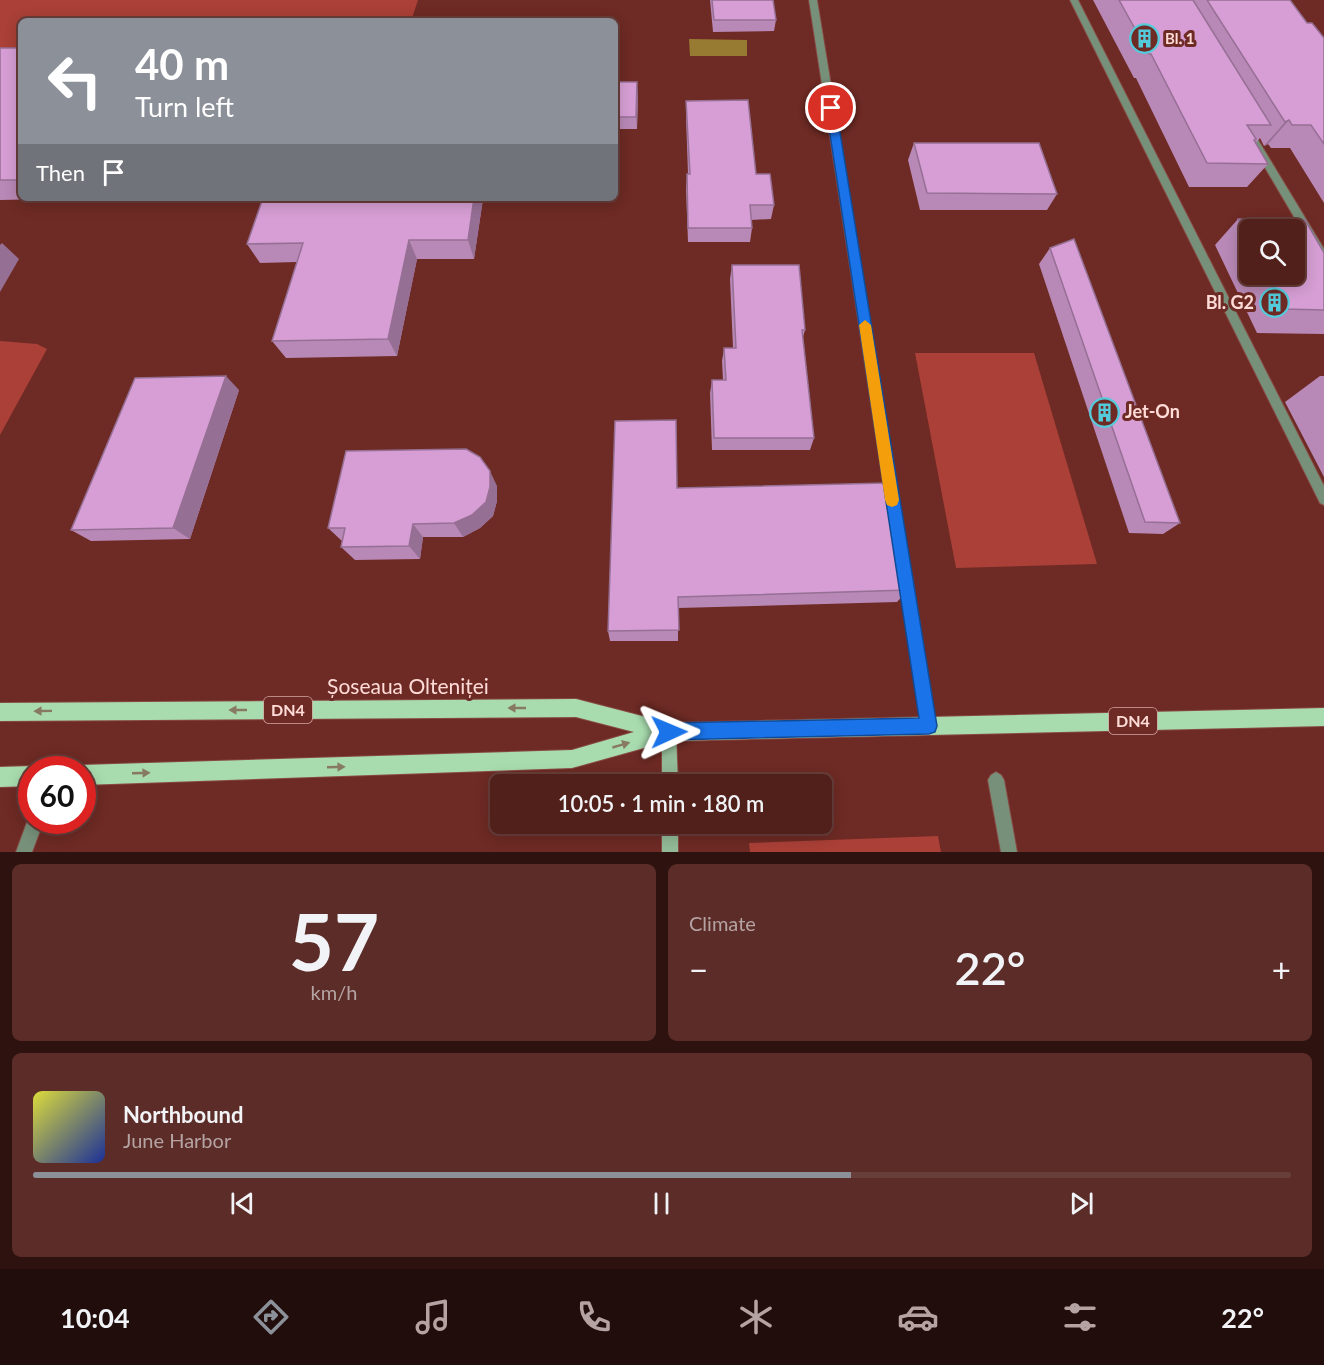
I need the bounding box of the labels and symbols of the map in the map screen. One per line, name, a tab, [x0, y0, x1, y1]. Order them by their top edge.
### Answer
building icon: Bl. 1	[1128, 23, 1160, 55]
place label: Bl. 1	[1165, 29, 1194, 47]
pin	[805, 82, 856, 133]
building icon: Bl. G2	[1259, 287, 1291, 319]
place label: Bl. G2	[1206, 291, 1254, 313]
building icon: Jet-On	[1088, 396, 1120, 428]
place label: Jet-On	[1125, 400, 1180, 422]
street label: Șoseaua Olteniței	[327, 673, 489, 698]
road number: DN4	[264, 697, 312, 723]
position arrow	[637, 700, 701, 764]
one-way arrow	[508, 704, 527, 713]
one-way arrow	[229, 705, 248, 715]
one-way arrow	[34, 707, 53, 716]
road number: DN4	[1109, 708, 1157, 734]
one-way arrow	[612, 740, 630, 750]
speed limit sign: 60	[18, 756, 96, 834]
one-way arrow	[326, 762, 345, 771]
one-way arrow	[131, 768, 150, 778]

